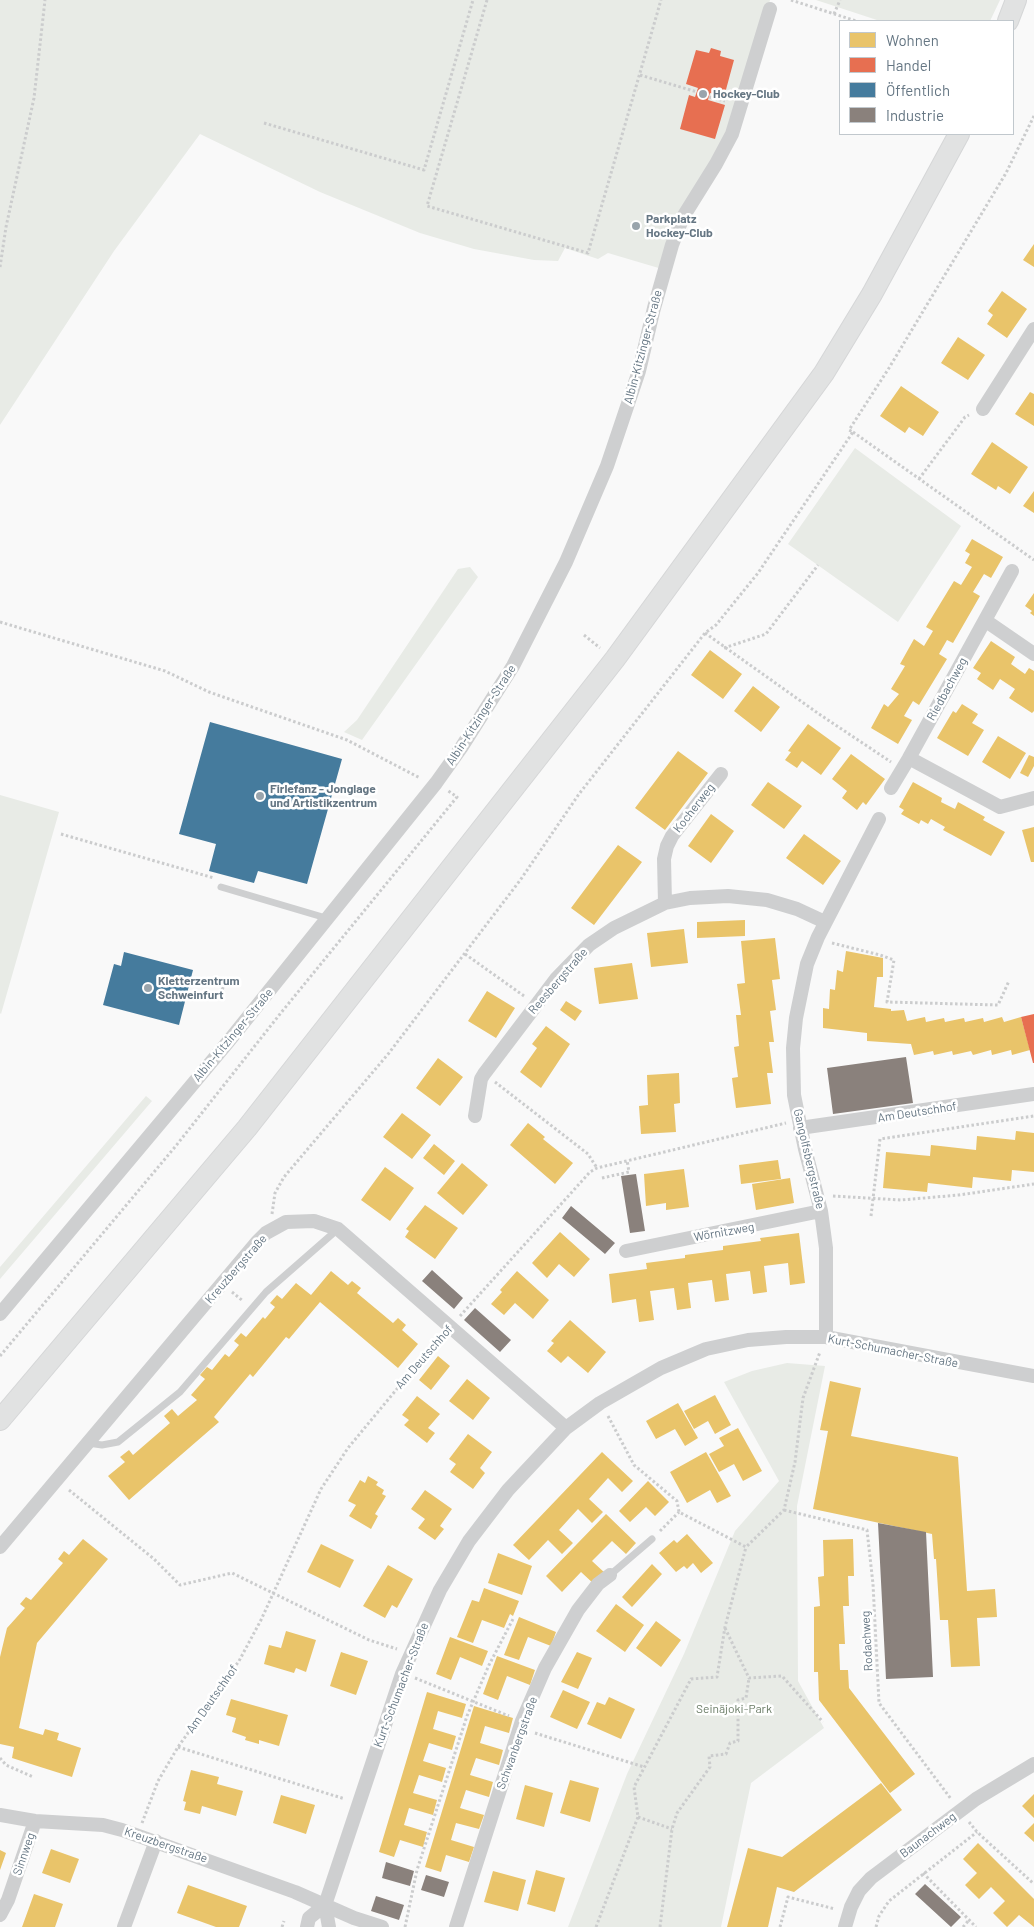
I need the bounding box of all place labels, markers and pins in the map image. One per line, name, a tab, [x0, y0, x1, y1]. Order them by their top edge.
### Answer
place label: Hockey-Club	[713, 87, 780, 101]
marker: Hockey-Club	[697, 88, 709, 100]
place label: Parkplatz Hockey-Club	[646, 212, 713, 240]
marker: Parkplatz Hockey-Club	[630, 220, 642, 232]
place label: Firlefanz - Jonglage und Artistikzentrum	[270, 782, 377, 810]
marker: Firlefanz - Jonglage und Artistikzentrum	[254, 790, 266, 802]
place label: Kletterzentrum Schweinfurt	[158, 974, 239, 1002]
marker: Kletterzentrum Schweinfurt	[142, 982, 154, 994]

